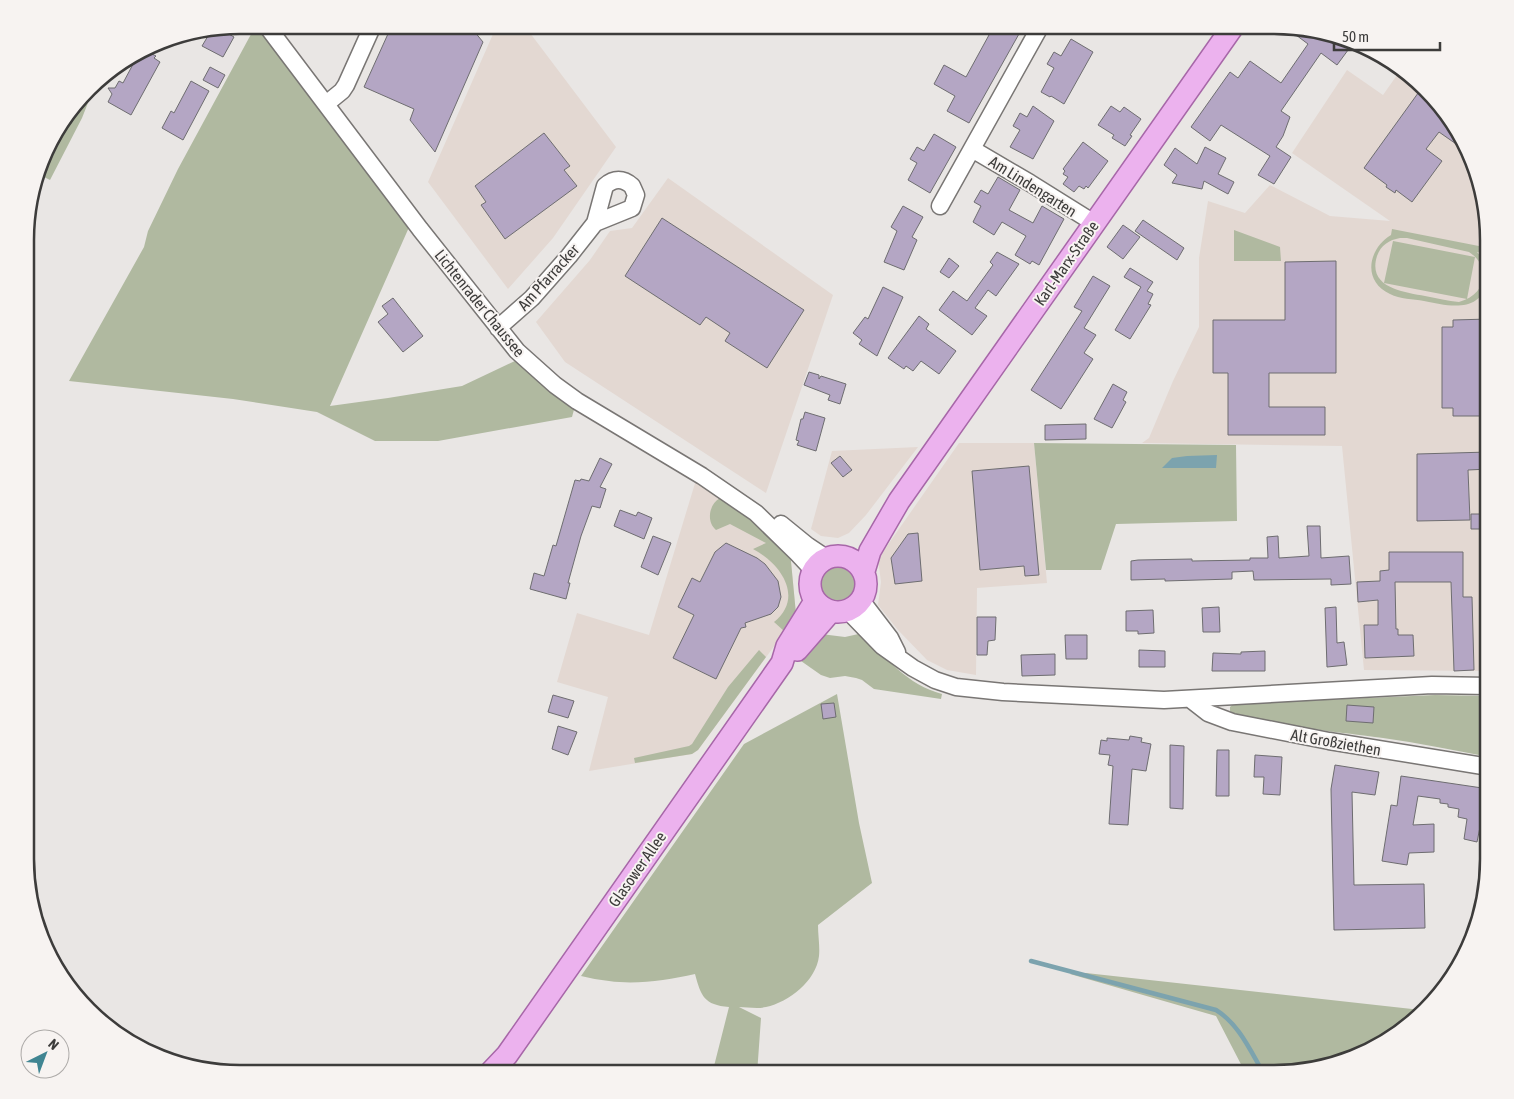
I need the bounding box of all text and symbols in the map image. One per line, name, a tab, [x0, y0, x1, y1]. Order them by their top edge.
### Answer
scale bar	[1334, 20, 1440, 52]
text: 50 m	[1342, 28, 1369, 45]
street label: Am Lindengarten	[985, 152, 1080, 221]
street label: Karl-Marx-Straße	[1030, 217, 1102, 309]
street label: Am Pfarracker	[514, 240, 582, 314]
street label: Lichtenrader Chaussee	[431, 246, 529, 360]
street label: Alt Großziethen	[1290, 725, 1382, 759]
street label: Glasower Allee	[605, 828, 669, 910]
north arrow	[20, 1029, 70, 1079]
text: N	[45, 1036, 62, 1053]

